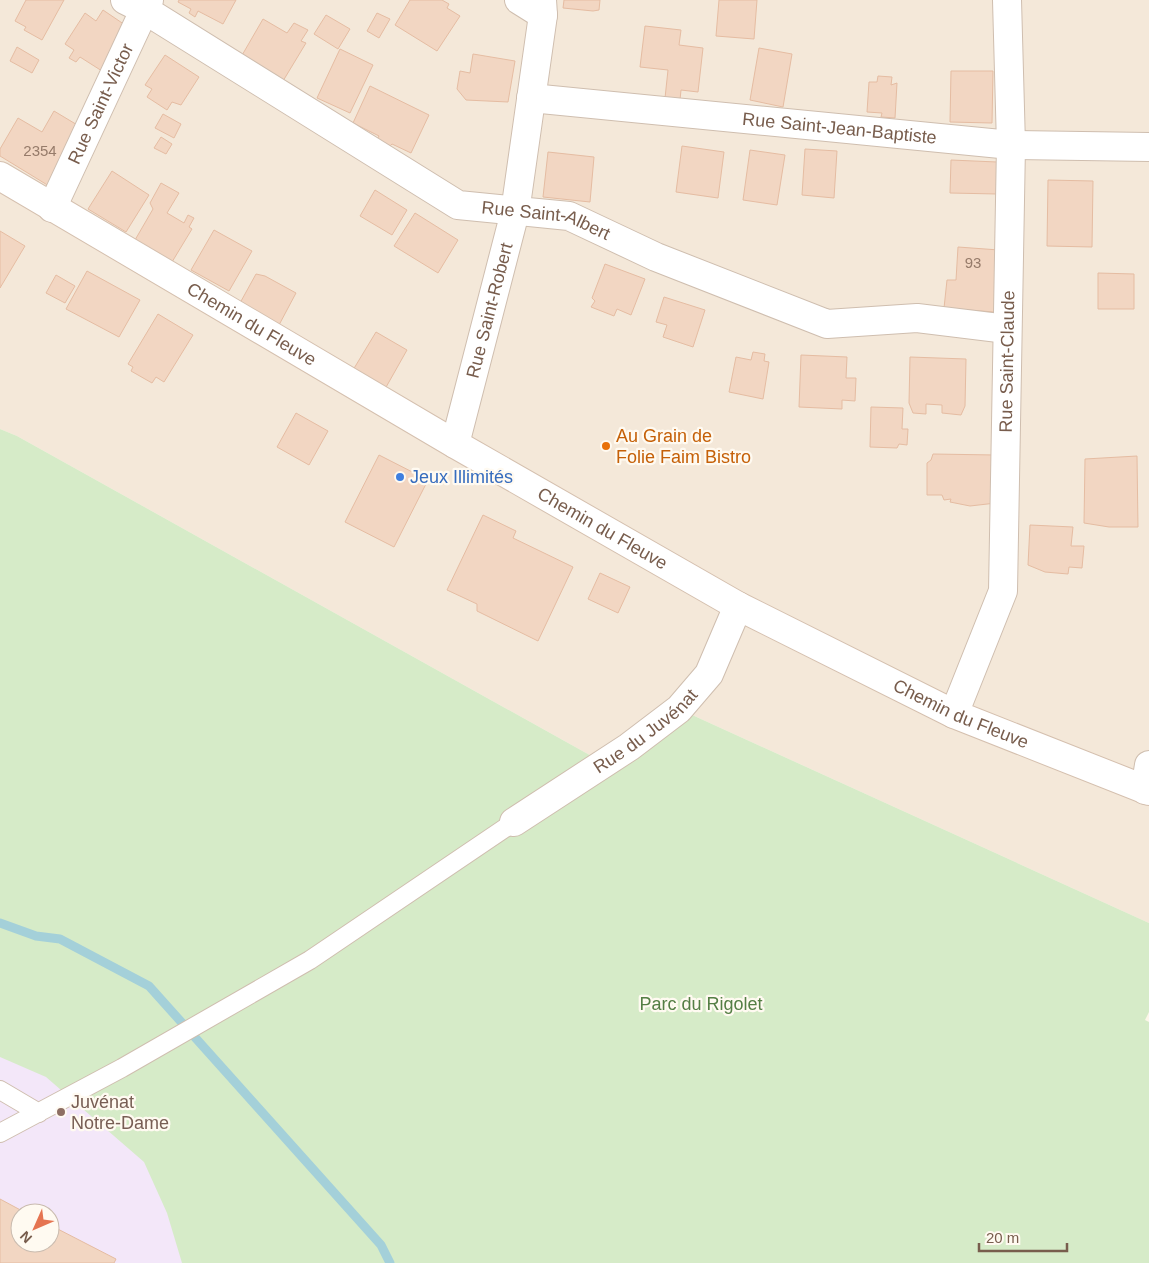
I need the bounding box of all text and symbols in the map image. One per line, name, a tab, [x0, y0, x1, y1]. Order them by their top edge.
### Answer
street label: Rue Saint-Victor	[64, 40, 137, 167]
street label: Rue Saint-Jean-Baptiste	[741, 109, 938, 148]
house number: 2354	[23, 142, 57, 159]
street label: Rue Saint-Albert	[481, 197, 613, 244]
street label: Rue Saint-Robert	[462, 241, 517, 380]
house number: 93	[965, 254, 981, 271]
street label: Chemin du Fleuve	[184, 278, 320, 370]
street label: Rue Saint-Claude	[996, 290, 1018, 433]
place label: Au Grain de Folie Faim Bistro	[616, 426, 751, 467]
marker: Au Grain de Folie Faim Bistro	[600, 440, 612, 452]
place label: Jeux Illimités	[410, 467, 513, 487]
marker: Jeux Illimités	[394, 471, 406, 483]
street label: Chemin du Fleuve	[534, 483, 671, 573]
street label: Chemin du Fleuve	[890, 675, 1032, 752]
street label: Rue du Juvénat	[590, 685, 702, 777]
park label: Parc du Rigolet	[639, 994, 763, 1014]
place label: Juvénat Notre-Dame	[71, 1092, 169, 1133]
marker: Juvénat Notre-Dame	[55, 1106, 67, 1118]
north arrow	[10, 1203, 60, 1253]
scale bar	[979, 1220, 1066, 1252]
text: N	[17, 1228, 35, 1246]
text: 20 m	[986, 1229, 1019, 1246]

